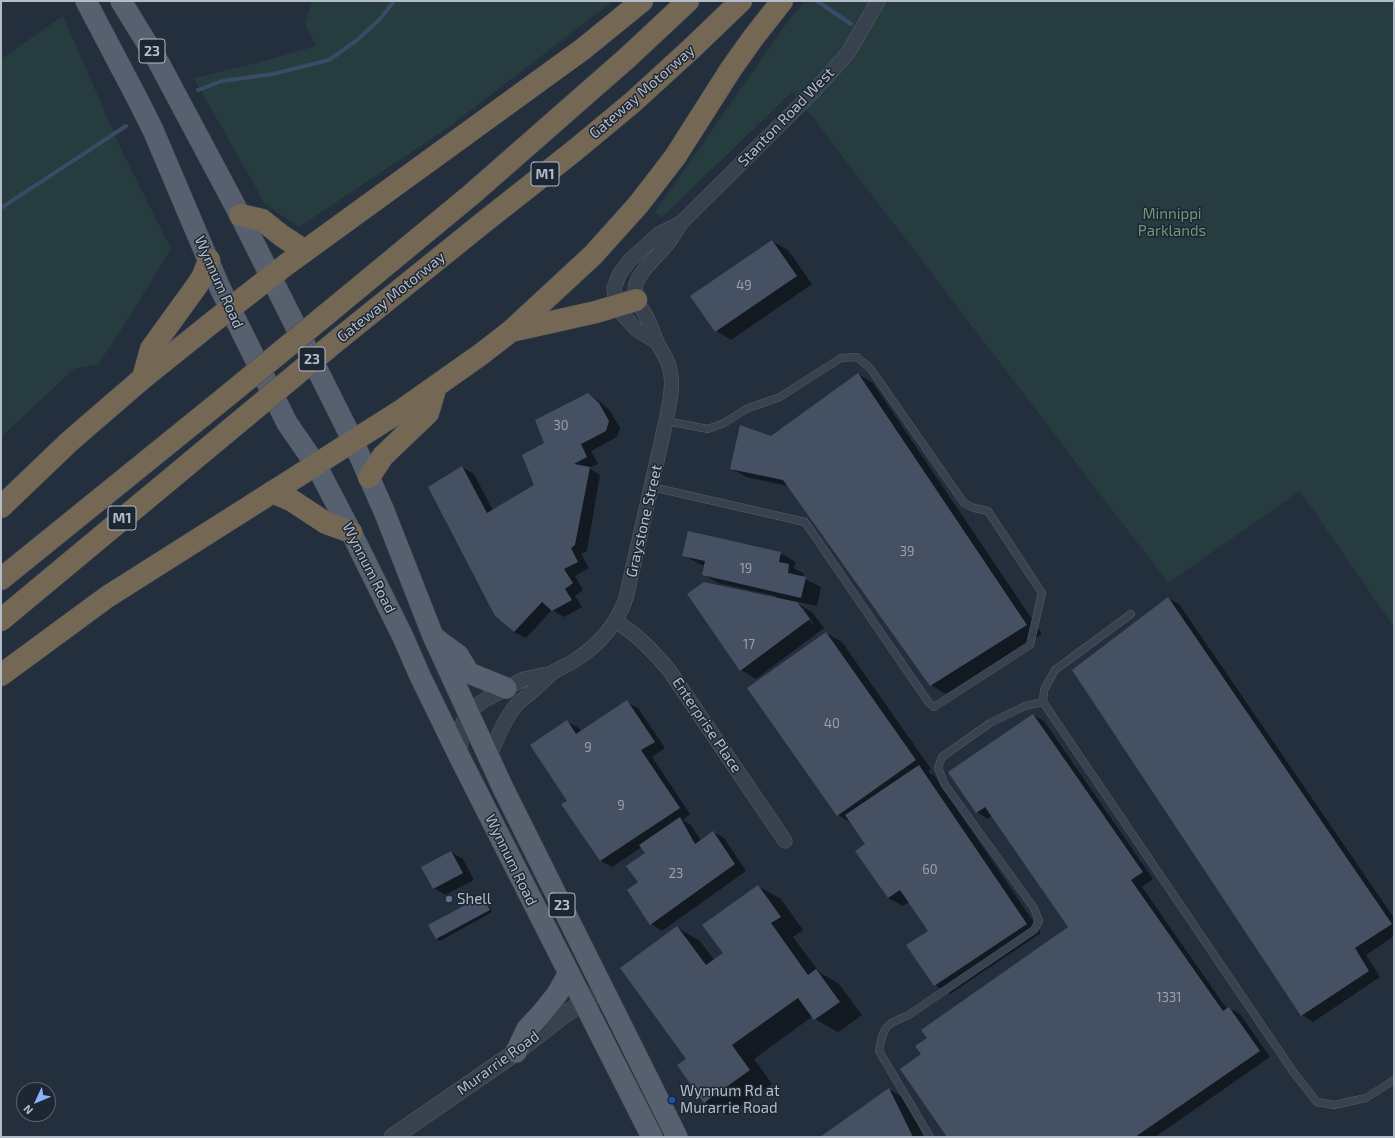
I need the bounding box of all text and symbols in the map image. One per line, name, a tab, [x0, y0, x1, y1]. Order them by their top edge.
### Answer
road number: 23	[139, 39, 165, 63]
street label: Gateway Motorway	[586, 41, 698, 143]
street label: Stanton Road West	[734, 64, 838, 170]
road number: M1	[531, 162, 559, 186]
park label: Minnippi Parklands	[1138, 205, 1206, 240]
street label: Wynnum Road	[191, 233, 247, 331]
street label: Gateway Motorway	[333, 248, 449, 346]
house number: 49	[736, 278, 752, 294]
road number: 23	[299, 347, 325, 371]
house number: 30	[553, 418, 569, 434]
street label: Graystone Street	[622, 463, 666, 579]
road number: M1	[108, 506, 136, 530]
street label: Wynnum Road	[338, 520, 400, 616]
house number: 39	[900, 544, 914, 560]
house number: 19	[740, 561, 752, 577]
house number: 17	[743, 637, 755, 653]
street label: Enterprise Place	[668, 674, 746, 776]
house number: 40	[824, 716, 840, 732]
house number: 9	[584, 740, 592, 756]
house number: 9	[617, 798, 625, 814]
street label: Wynnum Road	[481, 811, 541, 909]
house number: 60	[922, 862, 938, 878]
house number: 23	[669, 866, 683, 882]
place label: Shell	[457, 890, 491, 908]
road number: 23	[549, 893, 575, 917]
marker: Shell	[444, 894, 454, 904]
house number: 1331	[1157, 990, 1181, 1006]
street label: Murarrie Road	[453, 1027, 543, 1099]
north arrow	[16, 1082, 56, 1122]
place label: Wynnum Rd at Murarrie Road	[680, 1082, 780, 1117]
marker: Wynnum Rd at Murarrie Road	[667, 1095, 677, 1105]
text: N	[20, 1103, 35, 1117]

